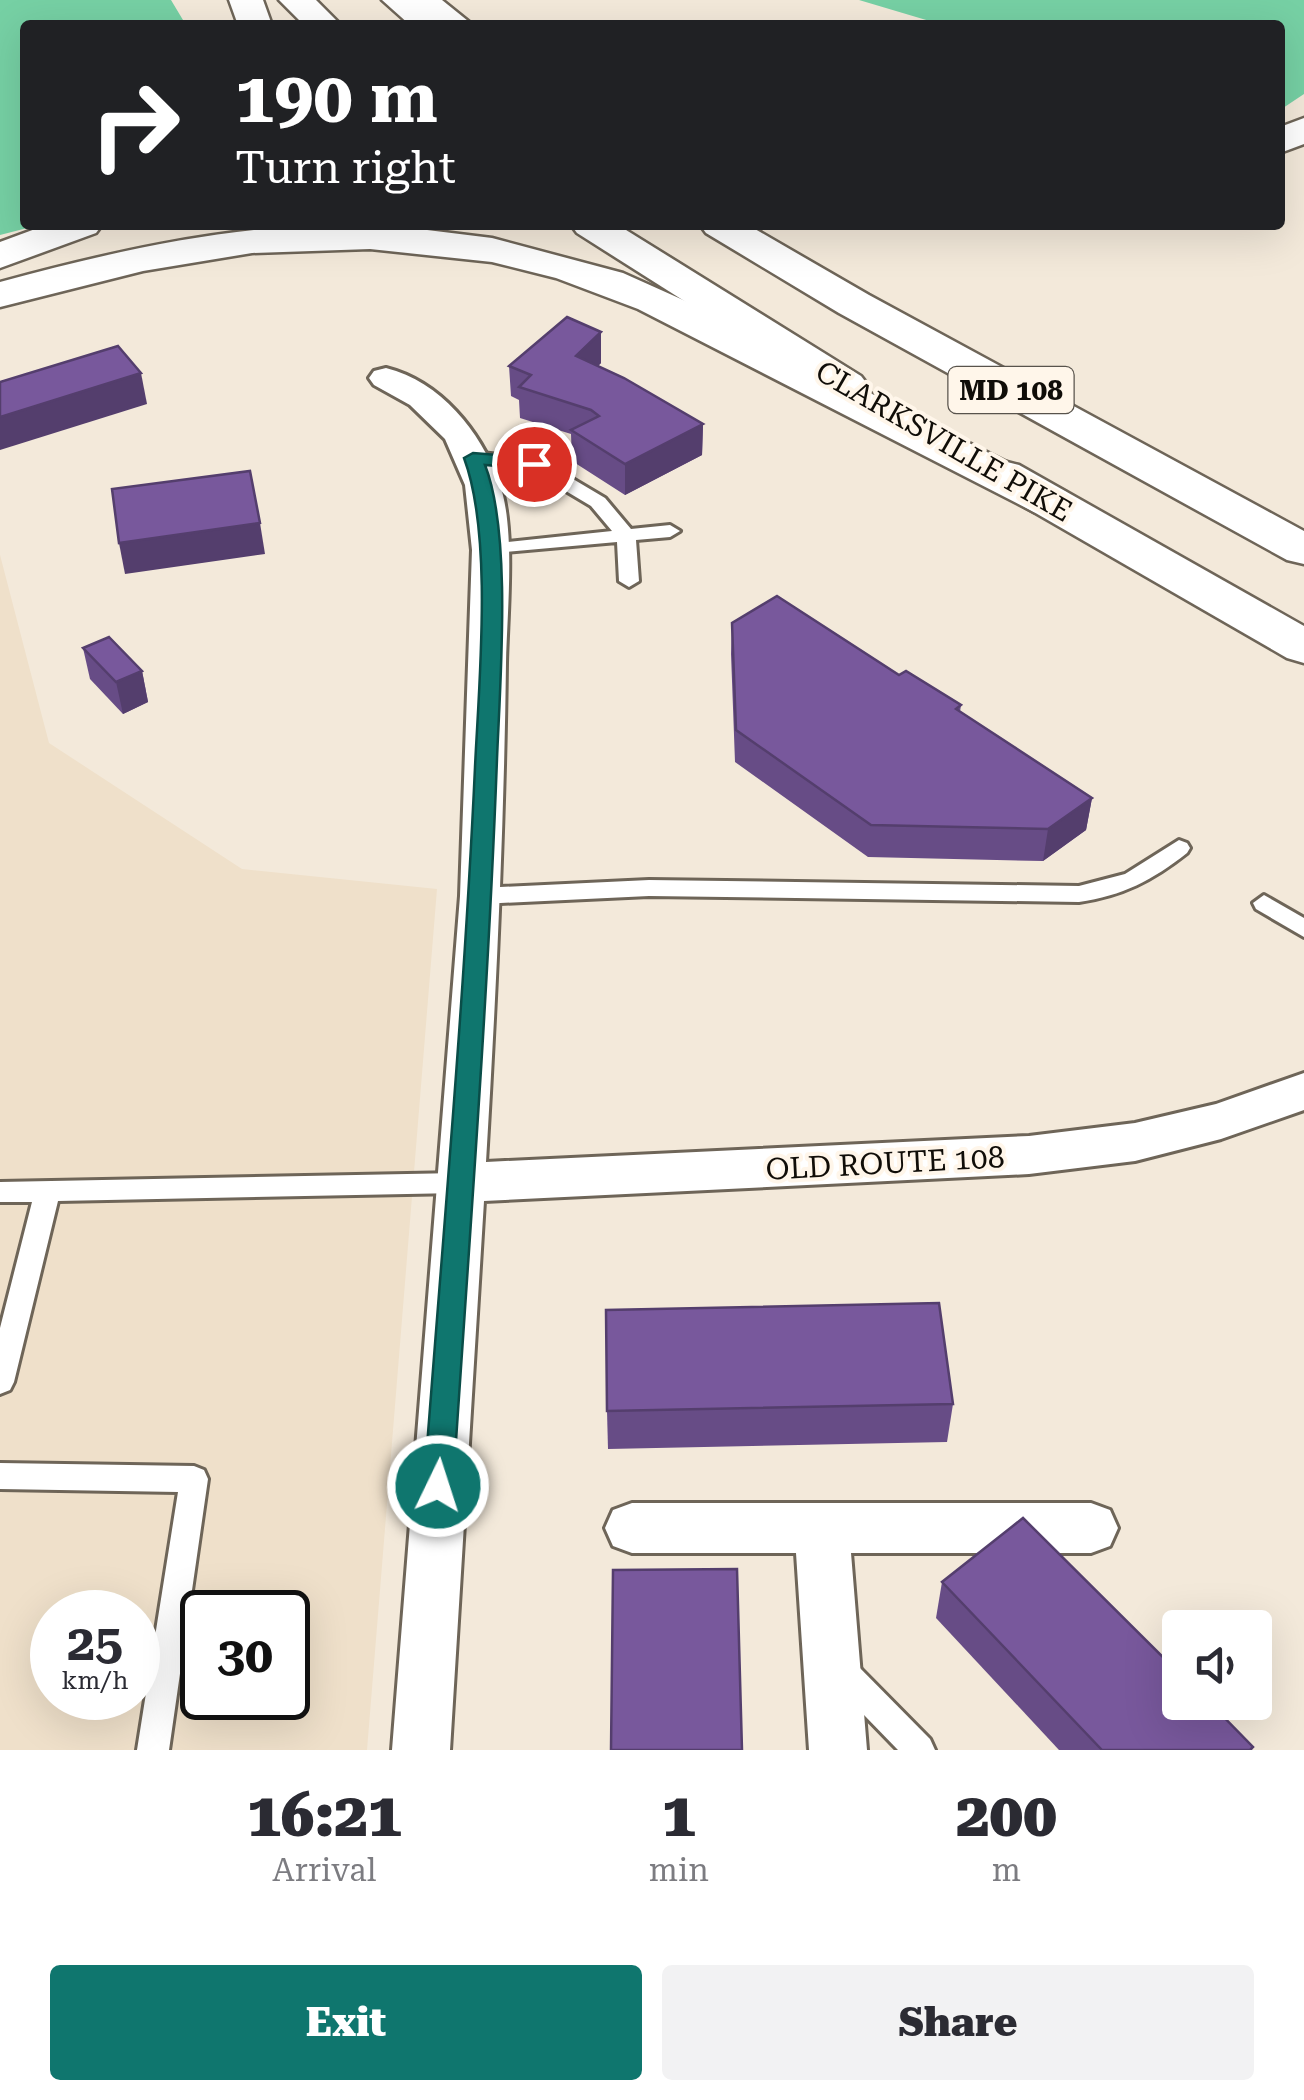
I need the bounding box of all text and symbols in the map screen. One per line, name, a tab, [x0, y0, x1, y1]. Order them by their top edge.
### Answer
text: 190 m	[235, 57, 438, 139]
icon: right	[70, 60, 200, 190]
text: Turn right	[235, 141, 456, 194]
street label: CLARKSVILLE PIKE	[810, 353, 1078, 529]
road number: MD 108	[948, 367, 1074, 413]
pin	[492, 422, 577, 507]
icon: arrive	[507, 437, 562, 492]
street label: OLD ROUTE 108	[765, 1139, 1005, 1187]
position arrow	[386, 1434, 490, 1538]
speed limit sign: 30	[180, 1590, 310, 1720]
map controls	[1162, 1610, 1272, 1720]
button: sound	[1162, 1610, 1272, 1720]
text: 25	[67, 1614, 123, 1672]
text: km/h	[62, 1666, 128, 1695]
text: 16:21	[247, 1780, 402, 1851]
text: 1	[662, 1780, 696, 1851]
text: 200	[956, 1780, 1057, 1851]
text: Arrival	[272, 1851, 376, 1889]
text: min	[649, 1851, 709, 1889]
text: m	[992, 1851, 1021, 1889]
button: Exit	[50, 1965, 642, 2080]
button: Share	[662, 1965, 1254, 2080]

